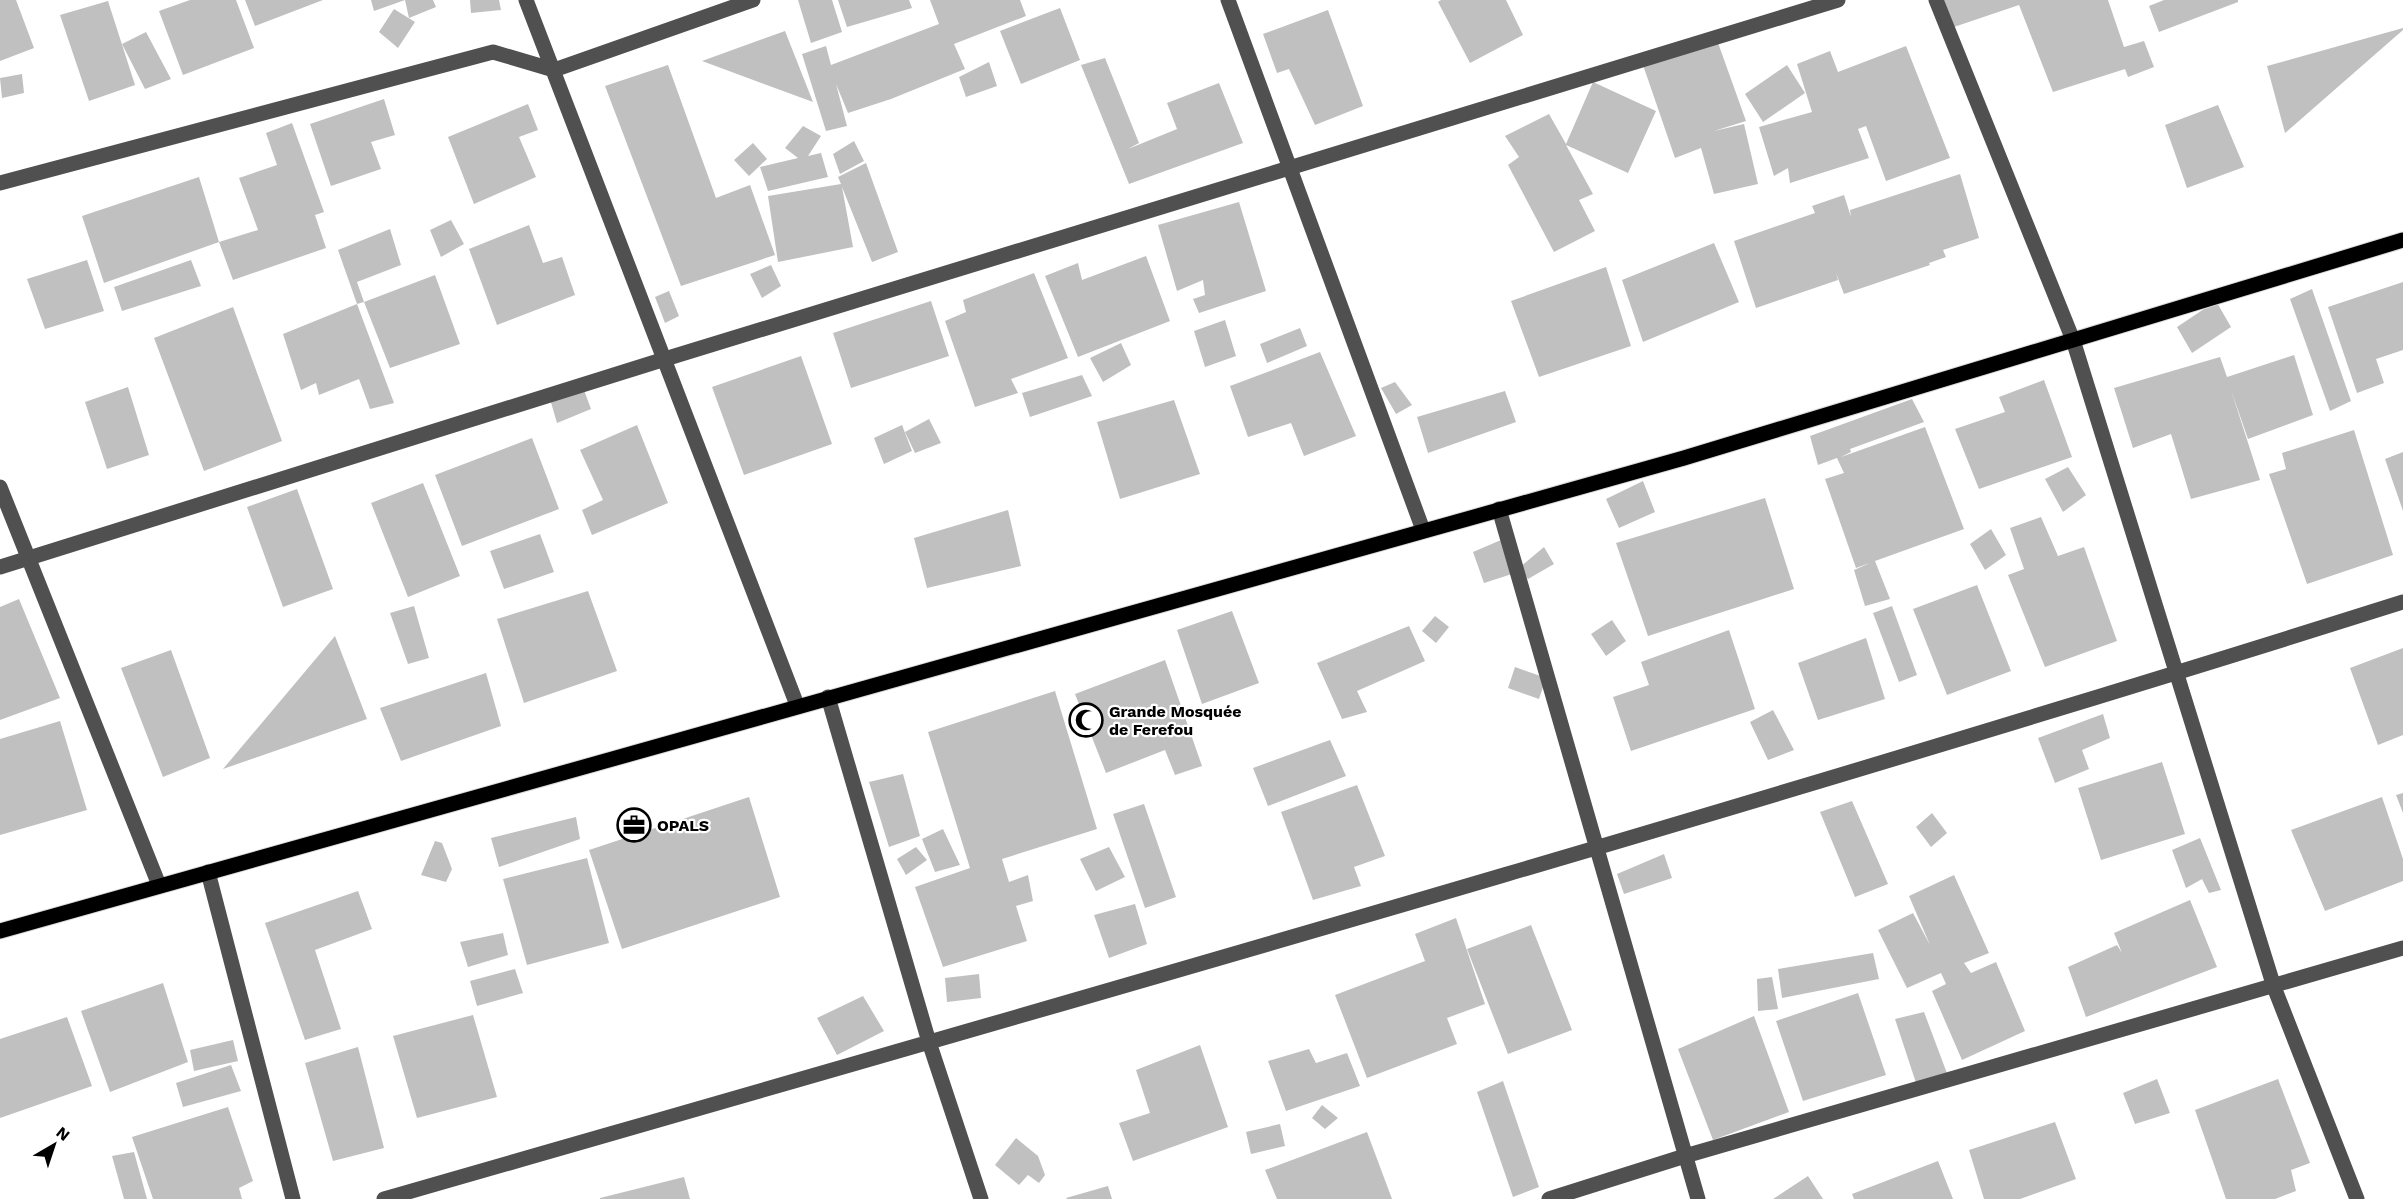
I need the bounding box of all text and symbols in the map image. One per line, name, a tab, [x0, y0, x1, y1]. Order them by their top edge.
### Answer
mosque icon: Grande Mosquée de Ferefou	[1068, 702, 1104, 738]
place label: Grande Mosquée de Ferefou	[1109, 702, 1241, 739]
office icon: OPALS	[616, 807, 652, 843]
place label: OPALS	[657, 816, 709, 835]
north arrow	[24, 1115, 84, 1175]
text: N	[53, 1123, 74, 1145]

